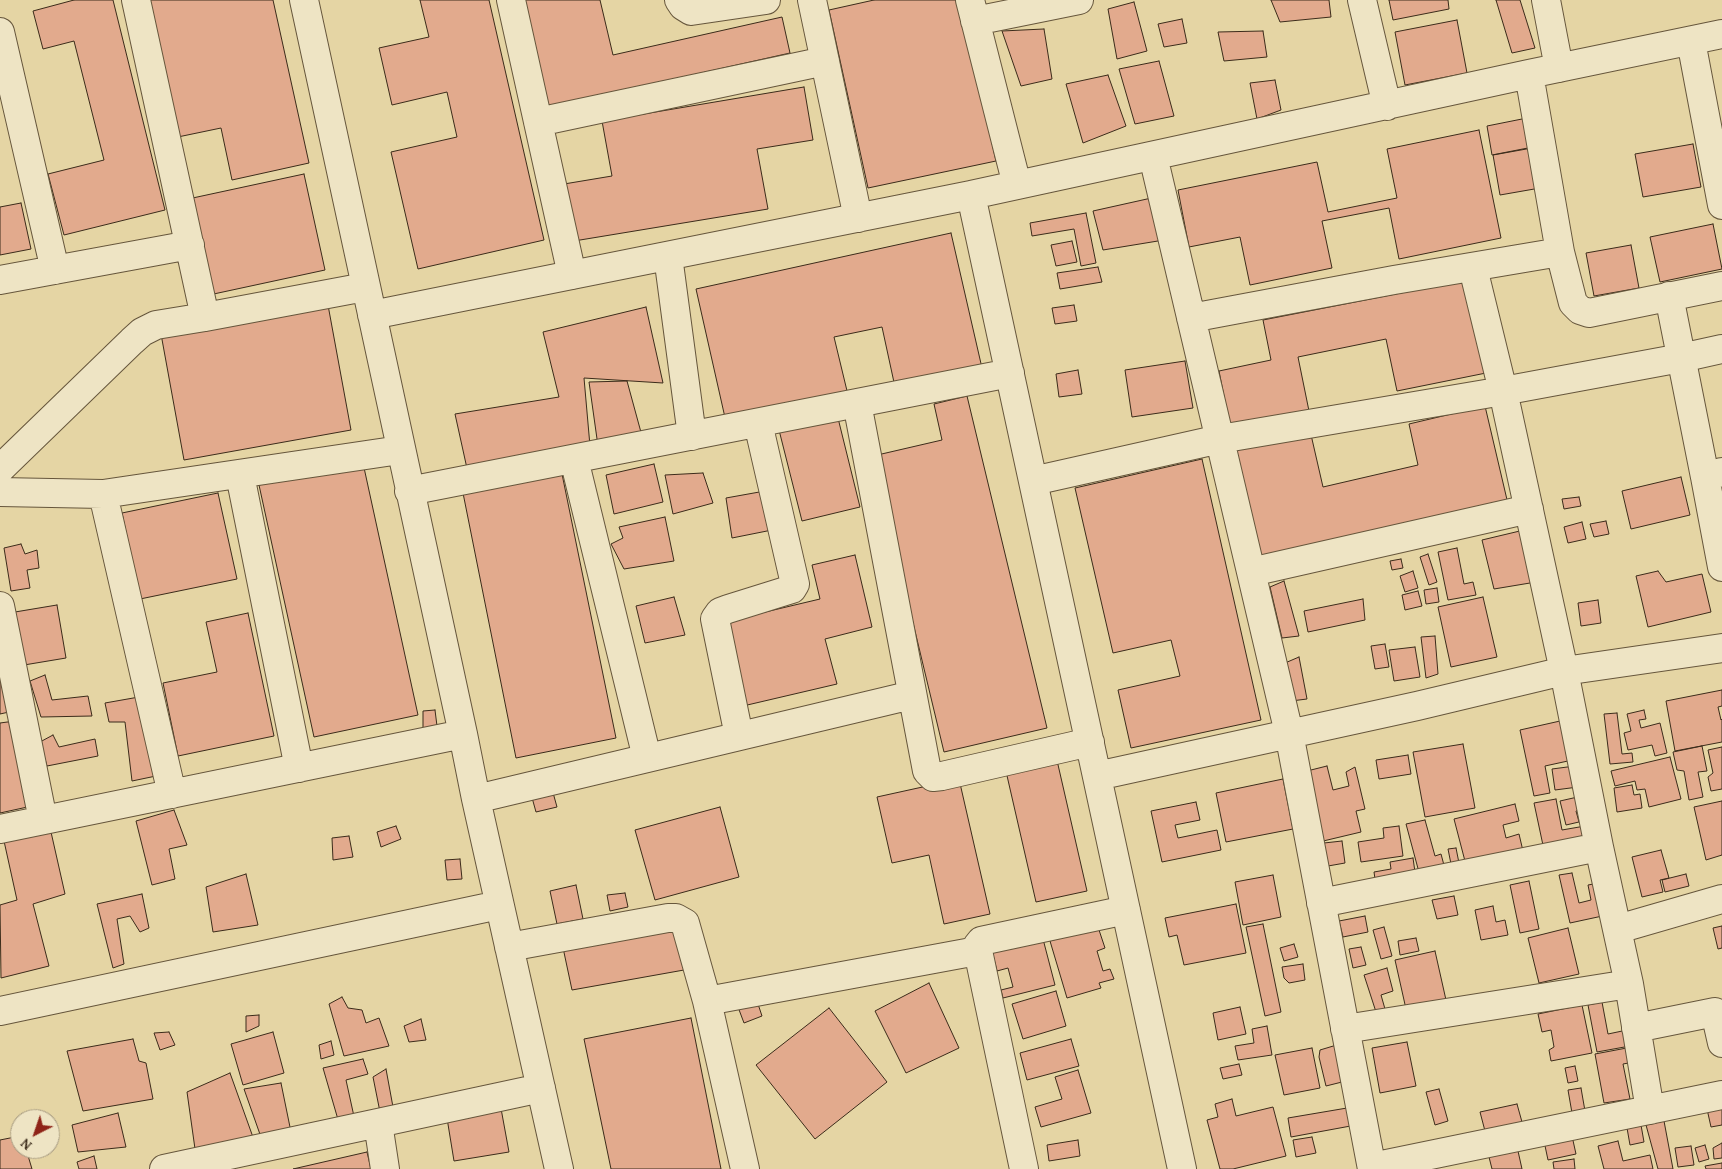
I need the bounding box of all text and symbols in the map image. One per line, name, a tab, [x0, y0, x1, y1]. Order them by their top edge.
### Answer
north arrow	[10, 1109, 60, 1159]
text: N	[16, 1134, 36, 1155]

